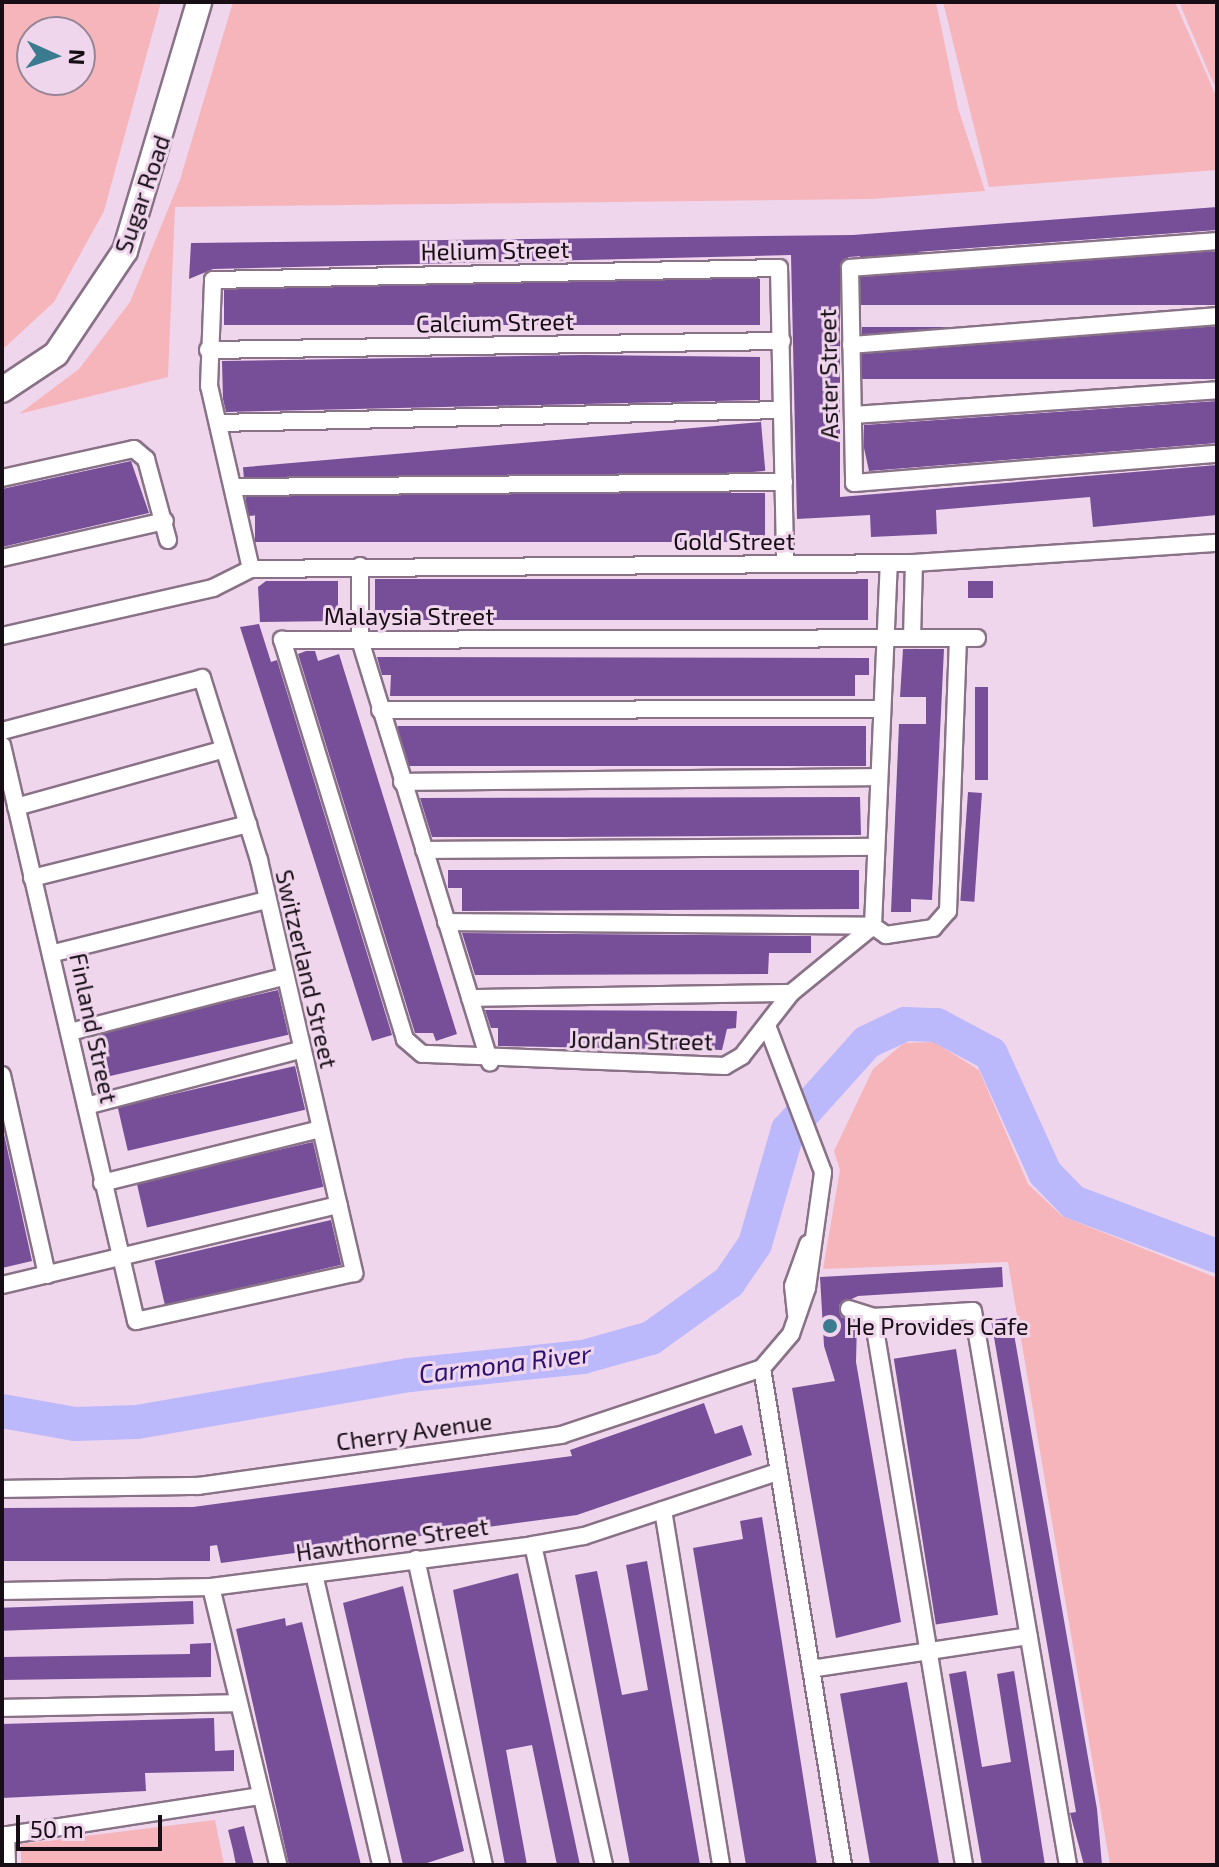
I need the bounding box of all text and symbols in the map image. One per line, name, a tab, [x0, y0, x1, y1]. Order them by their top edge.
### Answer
north arrow	[16, 16, 96, 96]
text: N	[65, 49, 91, 66]
street label: Sugar Road	[108, 131, 176, 257]
street label: Helium Street	[420, 234, 570, 266]
street label: Calcium Street	[416, 306, 574, 338]
street label: Aster Street	[812, 308, 844, 440]
street label: Gold Street	[673, 527, 795, 555]
street label: Malaysia Street	[324, 602, 494, 630]
street label: Switzerland Street	[270, 867, 344, 1071]
street label: Finland Street	[64, 950, 124, 1106]
street label: Jordan Street	[569, 1024, 713, 1056]
place label: He Provides Cafe	[846, 1312, 1029, 1340]
marker: He Provides Cafe	[821, 1317, 839, 1335]
water label: Carmona River	[417, 1337, 593, 1389]
street label: Cherry Avenue	[334, 1406, 494, 1456]
street label: Hawthorne Street	[294, 1511, 490, 1567]
scale bar	[20, 1799, 166, 1849]
text: 50 m	[30, 1814, 84, 1843]

